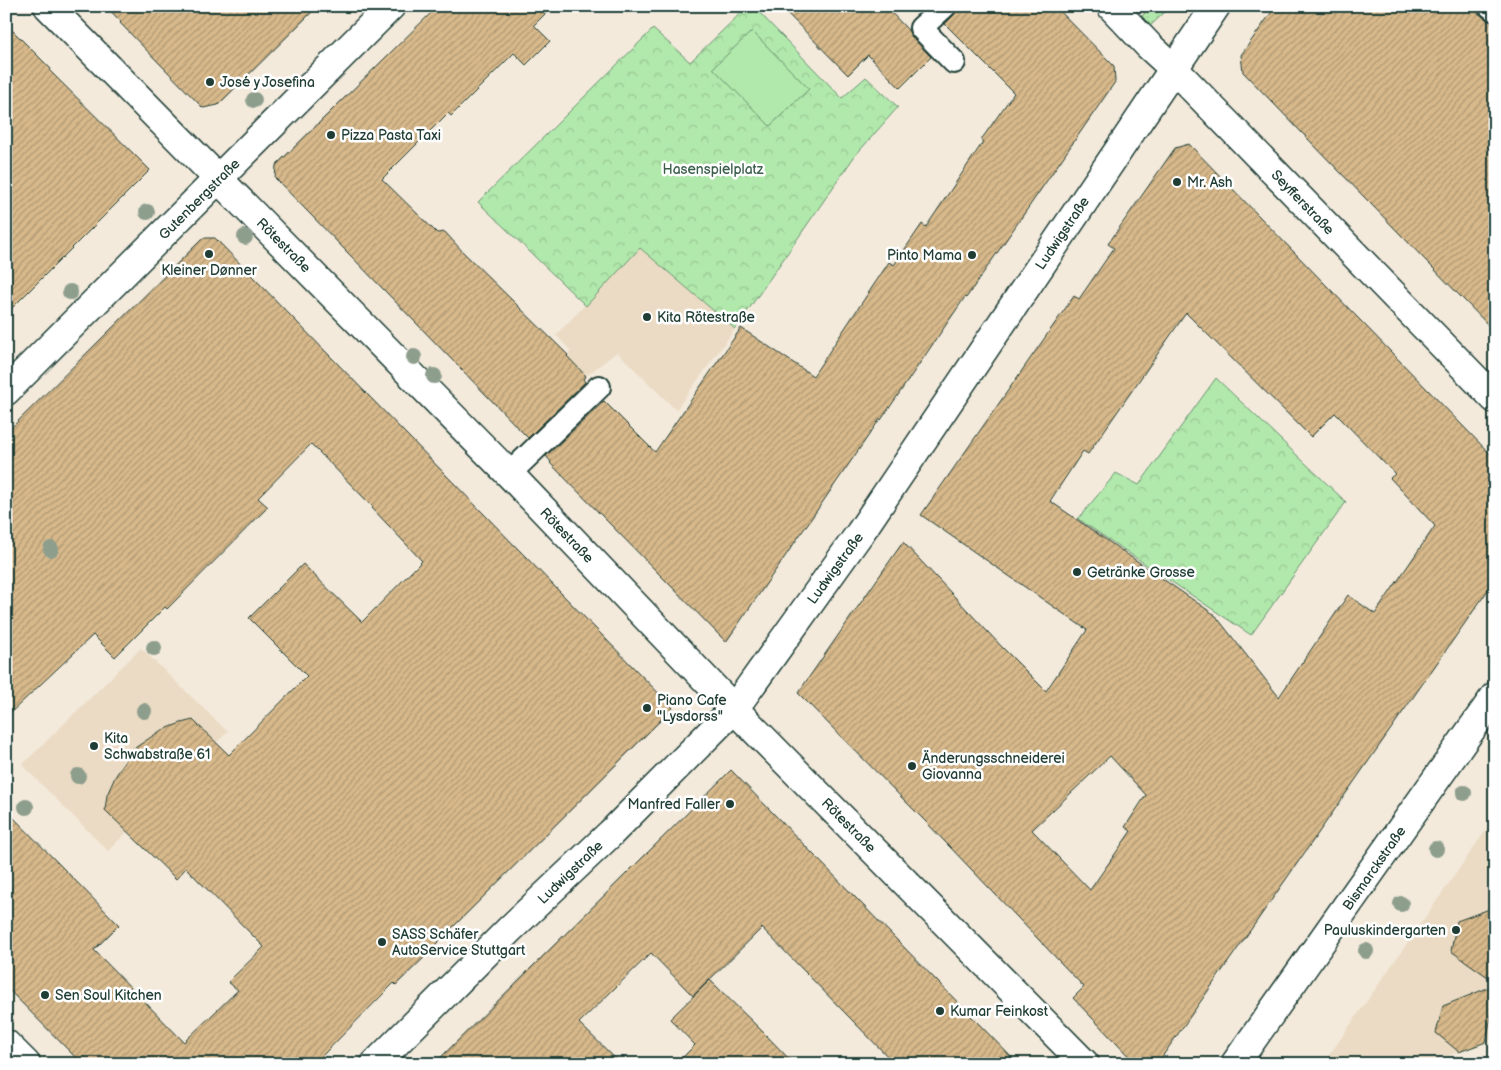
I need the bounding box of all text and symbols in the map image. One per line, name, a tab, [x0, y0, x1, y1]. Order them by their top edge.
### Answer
place label: José y Josefina	[220, 74, 315, 91]
marker: José y Josefina	[204, 76, 216, 88]
place label: Pizza Pasta Taxi	[341, 127, 441, 144]
marker: Pizza Pasta Taxi	[325, 129, 337, 141]
street label: Gutenbergstraße	[155, 155, 243, 243]
park label: Hasenspielplatz	[662, 161, 764, 178]
street label: Seyfferstraße	[1268, 166, 1338, 238]
place label: Mr. Ash	[1187, 174, 1233, 191]
marker: Mr. Ash	[1171, 176, 1183, 188]
street label: Ludwigstraße	[1032, 194, 1093, 273]
street label: Rötestraße	[253, 215, 314, 276]
place label: Pinto Mama	[887, 247, 962, 264]
marker: Kleiner Dønner	[203, 248, 215, 260]
marker: Pinto Mama	[966, 249, 978, 261]
place label: Kleiner Dønner	[161, 262, 258, 279]
place label: Kita Rötestraße	[657, 309, 755, 326]
marker: Kita Rötestraße	[641, 311, 653, 323]
street label: Rötestraße	[536, 504, 597, 566]
street label: Ludwigstraße	[804, 529, 867, 607]
place label: Getränke Grosse	[1087, 564, 1195, 581]
marker: Getränke Grosse	[1071, 566, 1083, 578]
place label: Piano Cafe "Lysdorss"	[657, 692, 727, 725]
marker: Piano Cafe "Lysdorss"	[641, 702, 653, 714]
place label: Kita Schwabstraße 61	[104, 730, 210, 763]
marker: Kita Schwabstraße 61	[88, 740, 100, 752]
place label: Änderungsschneiderei Giovanna	[922, 750, 1065, 783]
marker: Änderungsschneiderei Giovanna	[906, 760, 918, 772]
street label: Rötestraße	[818, 795, 879, 856]
place label: Manfred Faller	[627, 796, 721, 813]
marker: Manfred Faller	[724, 798, 736, 810]
street label: Bismarckstraße	[1339, 823, 1410, 913]
street label: Ludwigstraße	[534, 837, 607, 908]
place label: Pauluskindergarten	[1324, 922, 1446, 939]
marker: Pauluskindergarten	[1450, 924, 1462, 936]
place label: SASS Schäfer AutoService Stuttgart	[392, 926, 526, 959]
marker: SASS Schäfer AutoService Stuttgart	[376, 936, 388, 948]
place label: Sen Soul Kitchen	[55, 987, 162, 1004]
marker: Sen Soul Kitchen	[39, 989, 51, 1001]
place label: Kumar Feinkost	[950, 1003, 1049, 1020]
marker: Kumar Feinkost	[934, 1005, 946, 1017]

